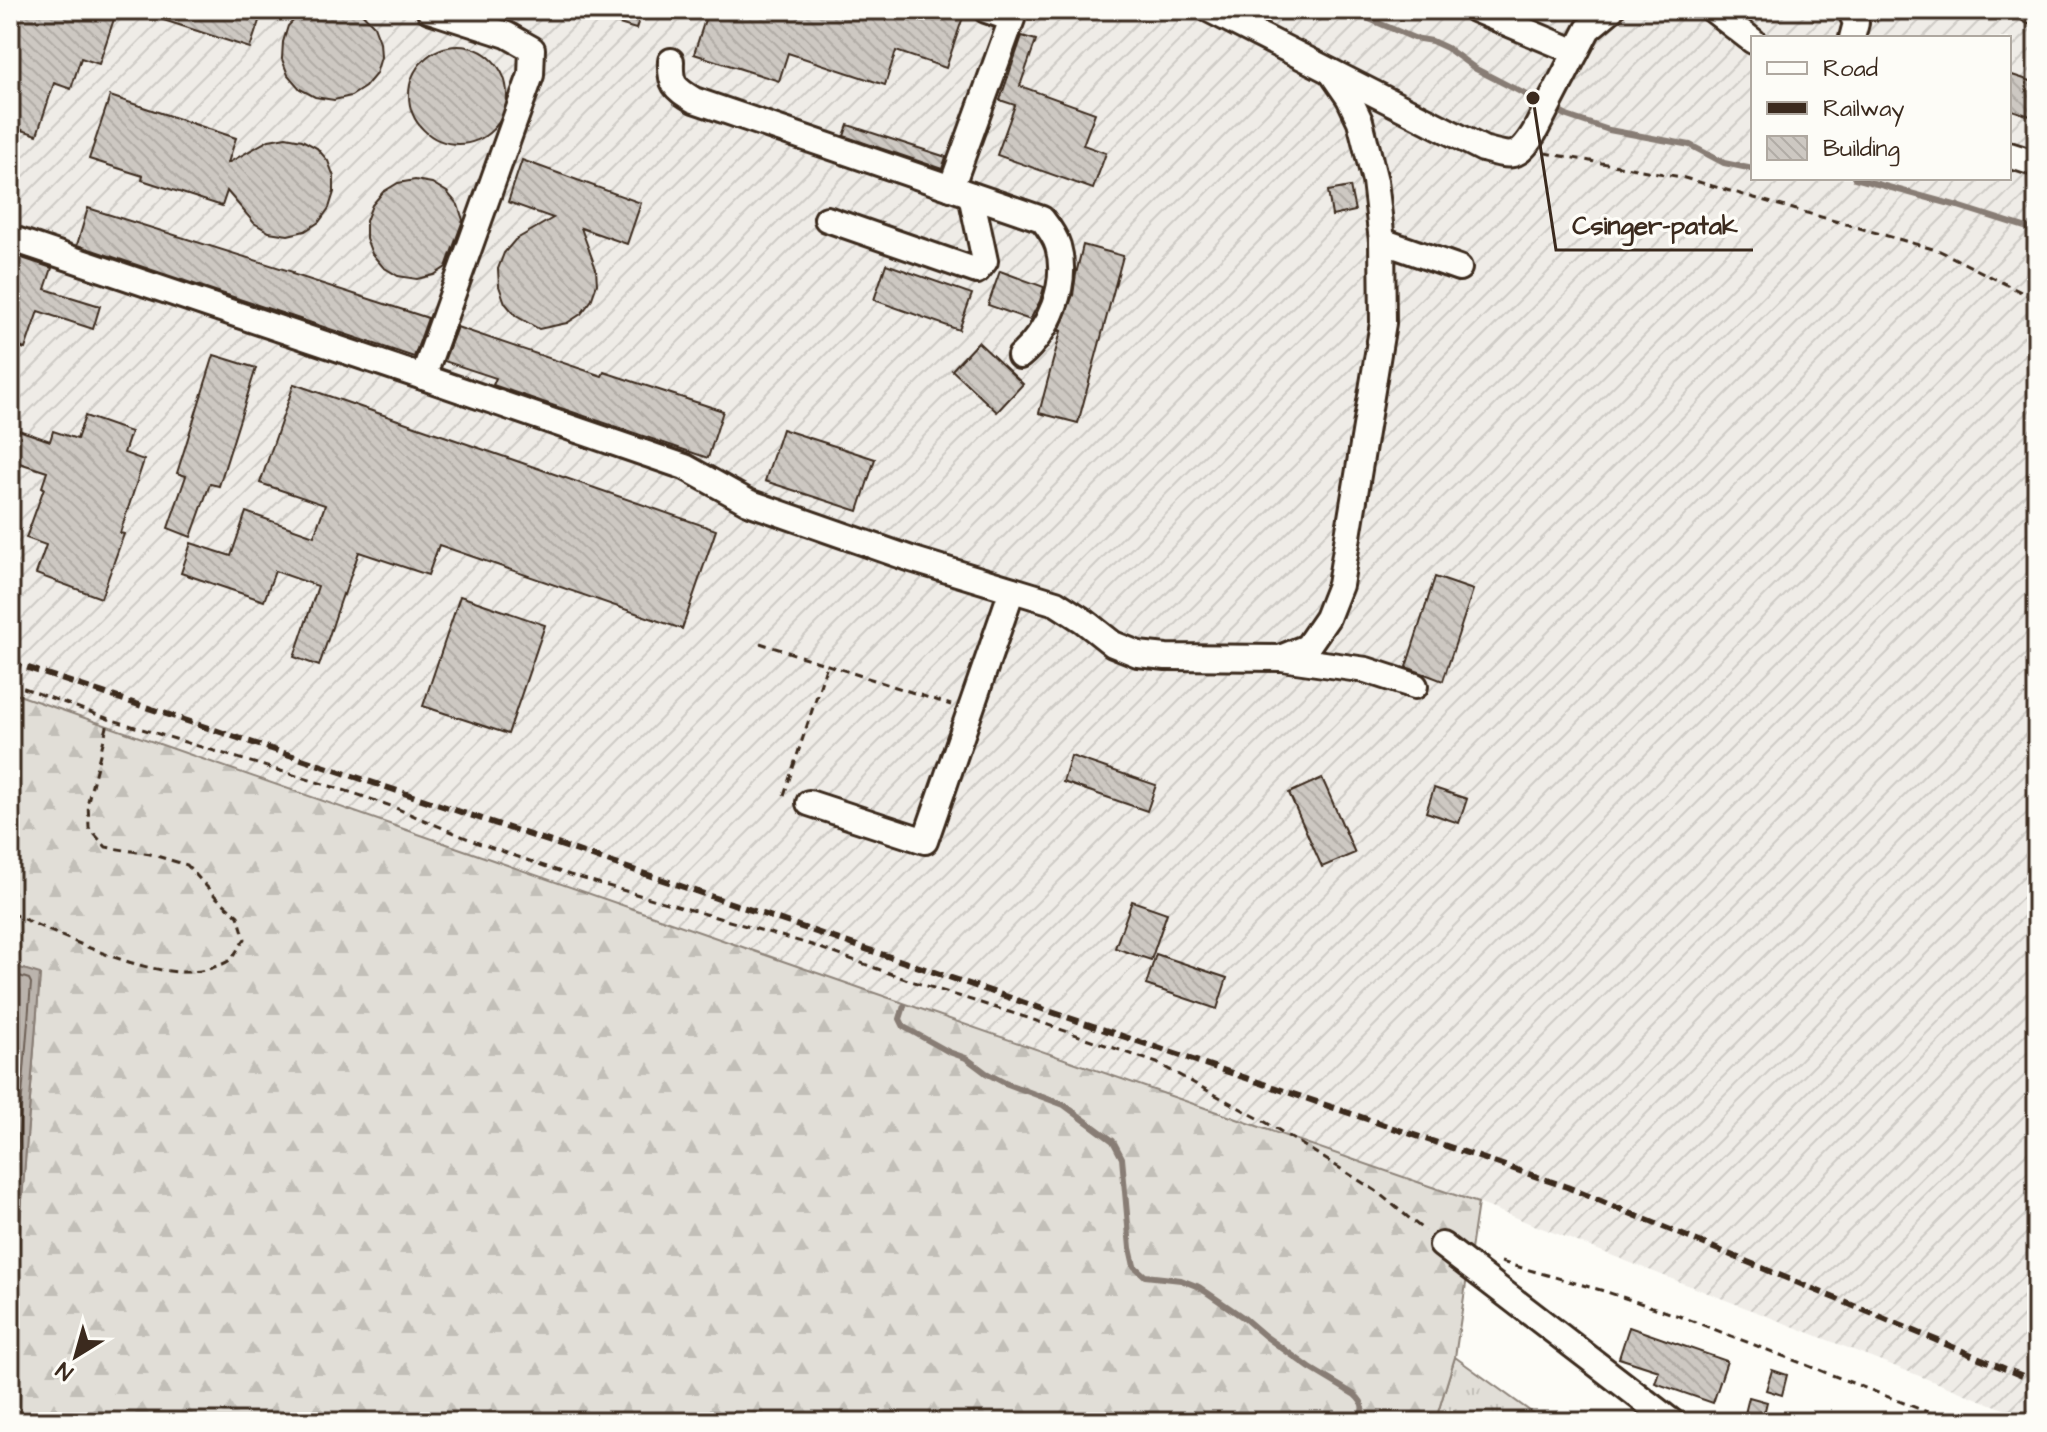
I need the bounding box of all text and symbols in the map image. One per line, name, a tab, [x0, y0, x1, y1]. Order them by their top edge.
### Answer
legend	[1751, 36, 2011, 180]
text: Road	[1823, 52, 1878, 86]
text: Railway	[1823, 92, 1905, 127]
text: Building	[1823, 132, 1900, 167]
callout: Csinger-patak	[1556, 200, 1753, 250]
text: Csinger-patak	[1572, 208, 1739, 247]
north arrow	[36, 1316, 116, 1396]
text: N	[50, 1354, 80, 1387]

